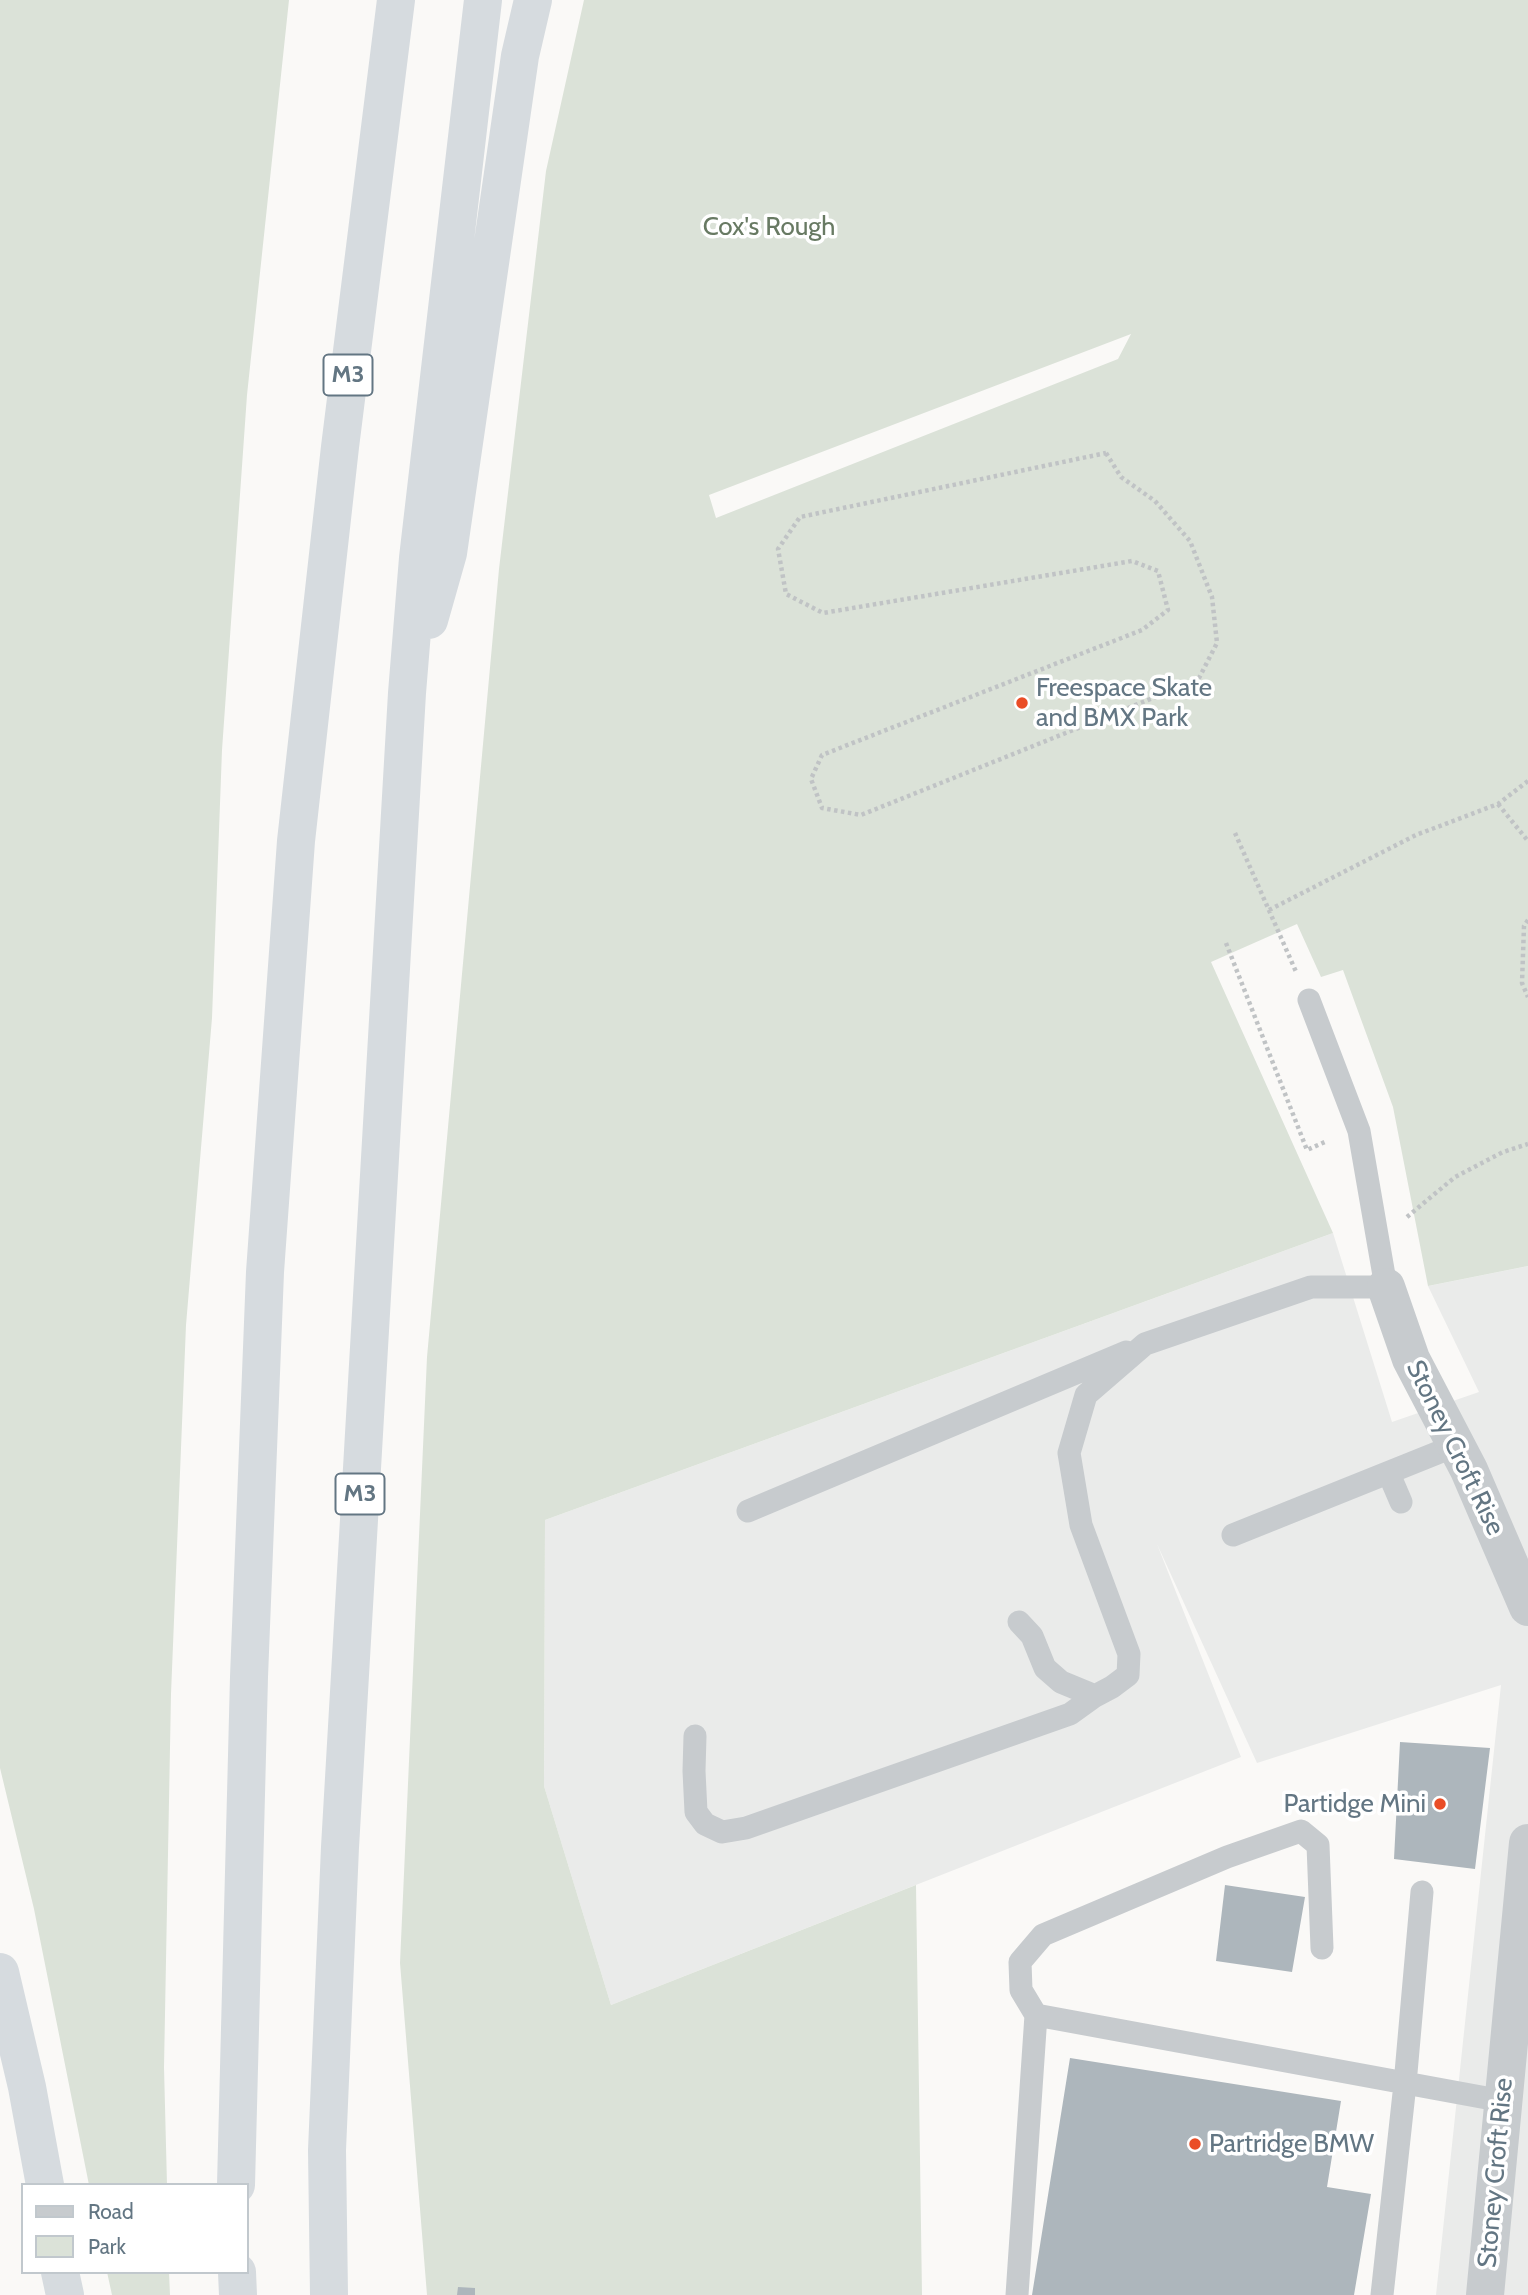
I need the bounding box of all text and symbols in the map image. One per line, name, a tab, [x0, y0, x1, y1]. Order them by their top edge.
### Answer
park label: Cox's Rough	[703, 211, 835, 243]
road number: M3	[324, 354, 372, 396]
place label: Freespace Skate and BMX Park	[1036, 672, 1212, 734]
marker: Freespace Skate and BMX Park	[1014, 695, 1030, 711]
street label: Stoney Croft Rise	[1399, 1355, 1511, 1541]
road number: M3	[336, 1474, 384, 1514]
place label: Partidge Mini	[1284, 1788, 1426, 1820]
marker: Partidge Mini	[1432, 1796, 1448, 1812]
street label: Stoney Croft Rise	[1472, 2077, 1520, 2269]
place label: Partridge BMW	[1209, 2128, 1374, 2160]
marker: Partridge BMW	[1187, 2136, 1203, 2152]
legend	[21, 2183, 248, 2274]
text: Road	[88, 2199, 134, 2224]
text: Park	[88, 2234, 126, 2259]

